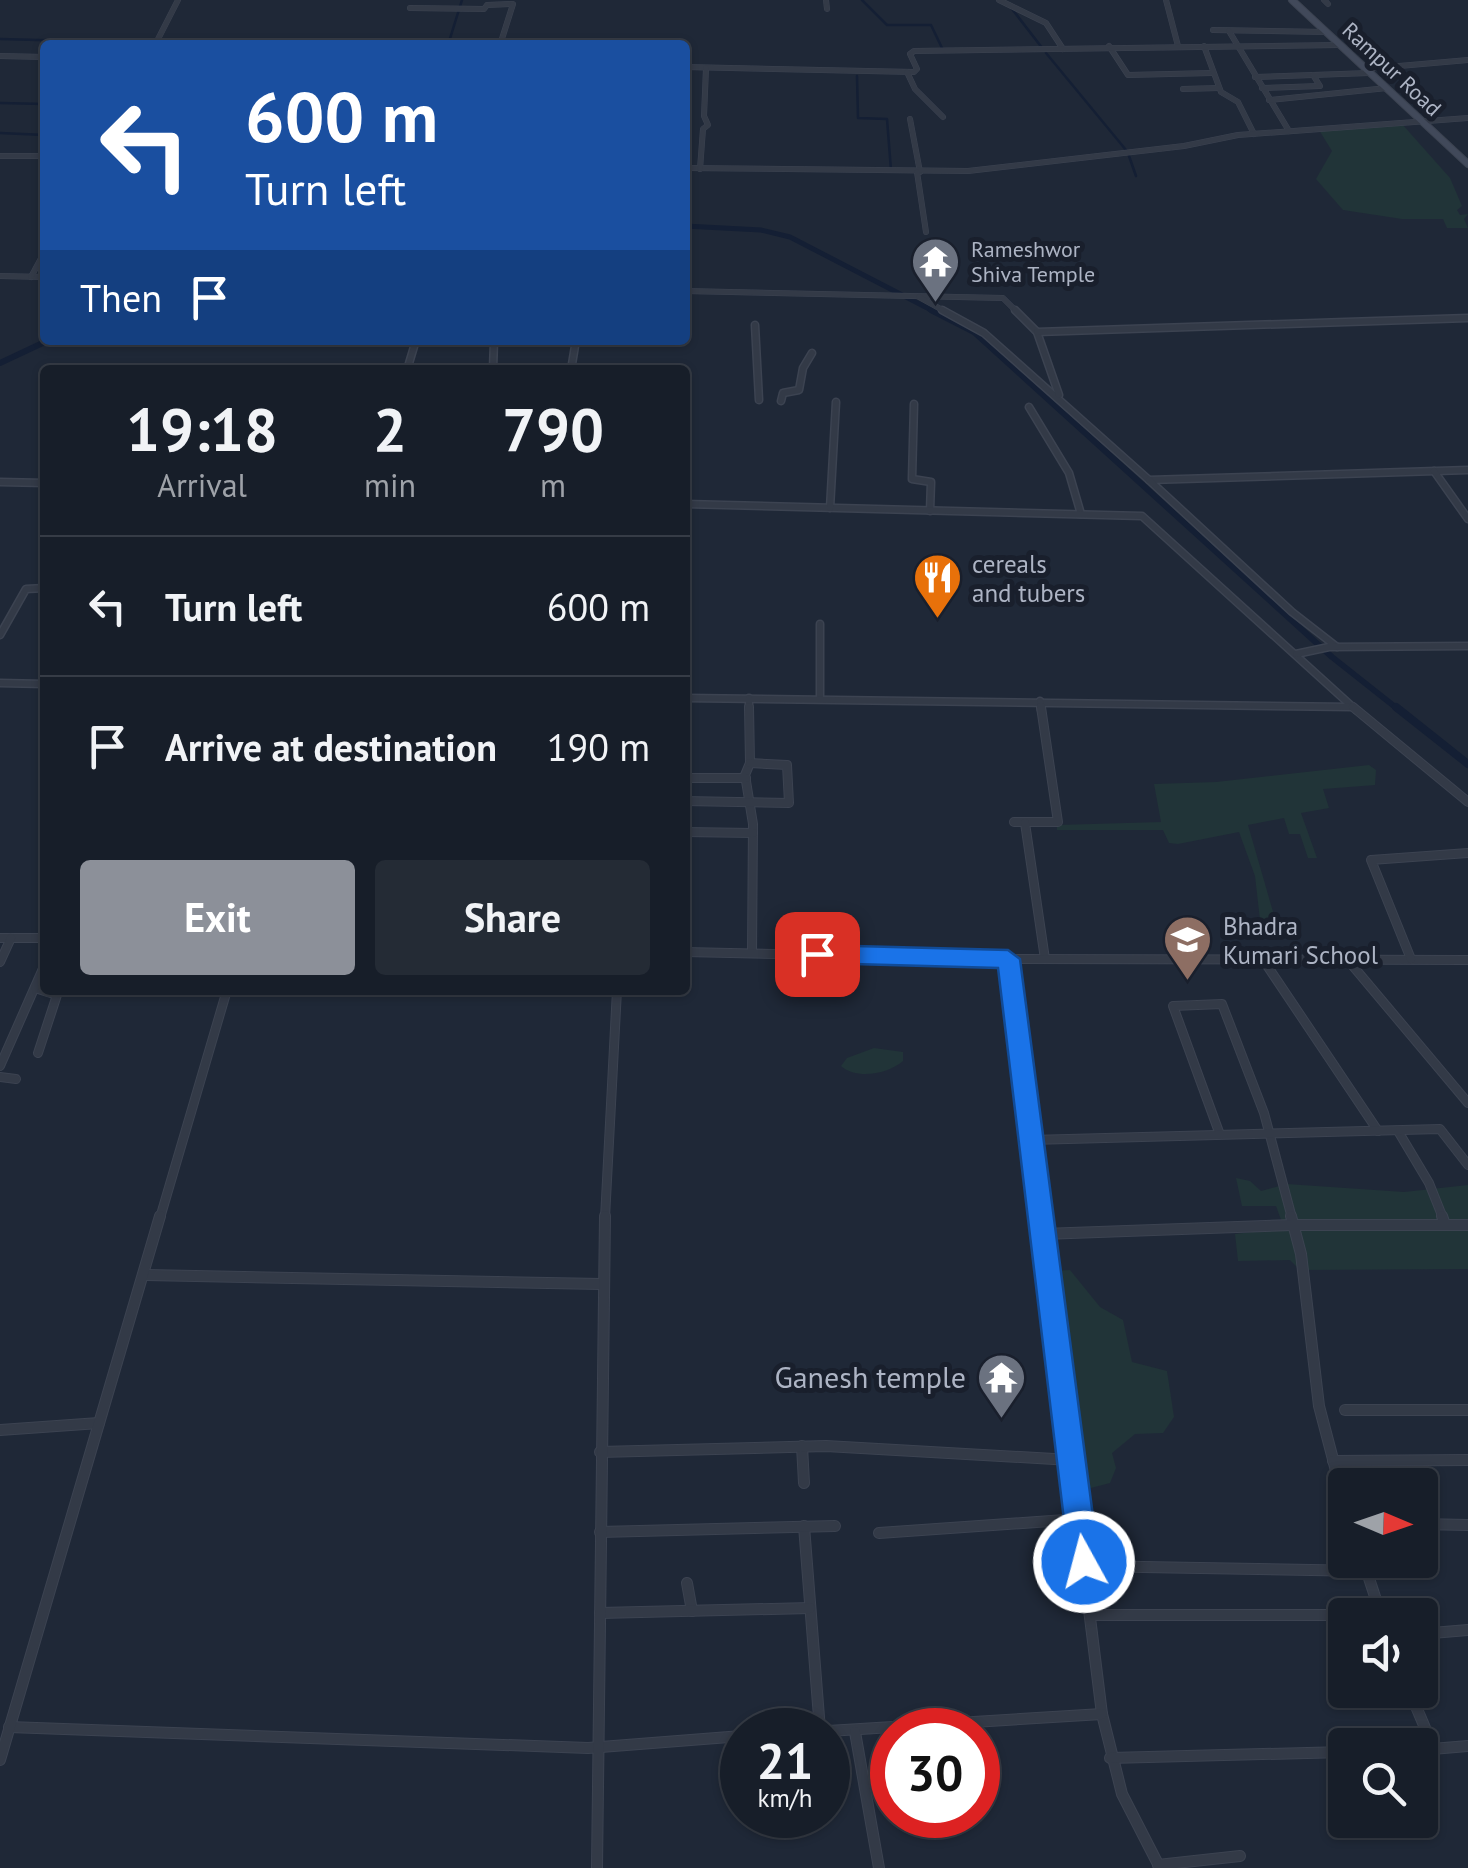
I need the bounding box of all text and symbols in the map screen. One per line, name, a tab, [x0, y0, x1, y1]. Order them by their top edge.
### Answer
street label: Rampur Road	[1337, 16, 1447, 122]
text: 600 m	[245, 71, 438, 161]
icon: left	[80, 80, 210, 210]
text: Turn left	[245, 159, 406, 217]
place label: Rameshwor Shiva Temple	[971, 235, 1095, 288]
temple icon: Rameshwor Shiva Temple	[910, 236, 962, 304]
icon: arrive	[182, 270, 237, 325]
text: Then	[80, 273, 162, 322]
text: 19:18	[126, 390, 278, 468]
text: 2	[373, 390, 407, 468]
text: 790	[502, 390, 604, 468]
text: Arrival	[157, 464, 247, 506]
text: min	[364, 464, 416, 506]
text: m	[540, 464, 566, 506]
place label: cereals and tubers	[972, 548, 1085, 609]
restaurant icon: cereals and tubers	[911, 552, 963, 620]
icon: left	[80, 579, 135, 634]
text: Turn left	[165, 582, 302, 631]
text: 600 m	[547, 582, 650, 631]
icon: arrive	[80, 719, 135, 774]
text: Arrive at destination	[165, 722, 497, 771]
text: 190 m	[547, 722, 650, 771]
button: Exit	[80, 860, 355, 975]
button: Share	[375, 860, 650, 975]
place label: Bhadra Kumari School	[1223, 910, 1379, 971]
pin	[775, 912, 860, 997]
school or university icon: Bhadra Kumari School	[1162, 914, 1214, 982]
icon: arrive	[790, 927, 845, 982]
temple icon: Ganesh temple	[975, 1352, 1027, 1420]
place label: Ganesh temple	[774, 1357, 966, 1396]
north arrow	[1328, 1468, 1438, 1578]
map controls	[1328, 1468, 1438, 1838]
position arrow	[1032, 1510, 1136, 1614]
button: sound	[1328, 1598, 1438, 1708]
speed limit sign: 30	[870, 1708, 1000, 1838]
text: 21	[757, 1728, 813, 1793]
button: search	[1328, 1728, 1438, 1838]
text: km/h	[758, 1782, 812, 1814]

